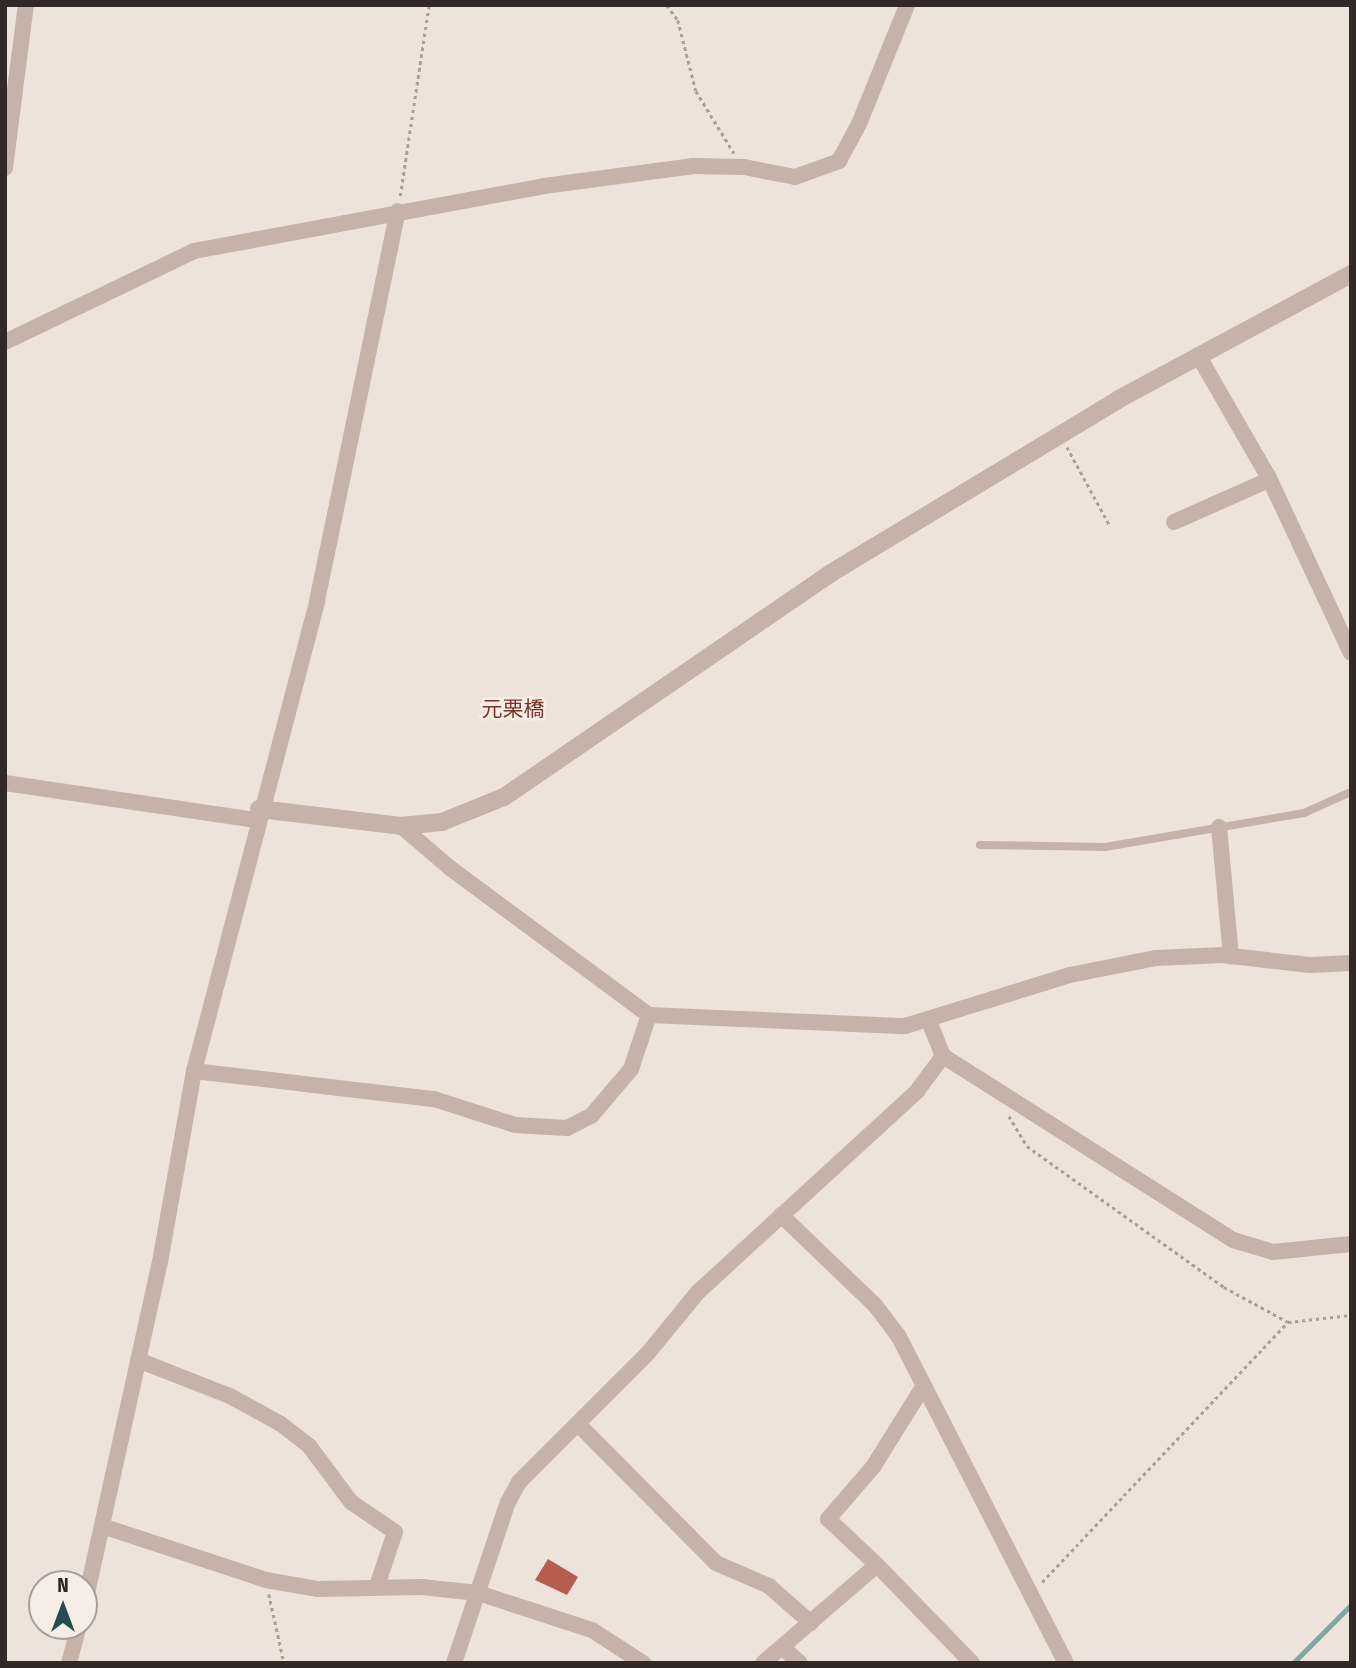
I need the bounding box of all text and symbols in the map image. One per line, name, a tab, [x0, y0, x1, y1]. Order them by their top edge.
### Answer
district label: 元栗橋	[482, 696, 544, 722]
north arrow	[28, 1570, 98, 1640]
text: N	[57, 1574, 69, 1597]

